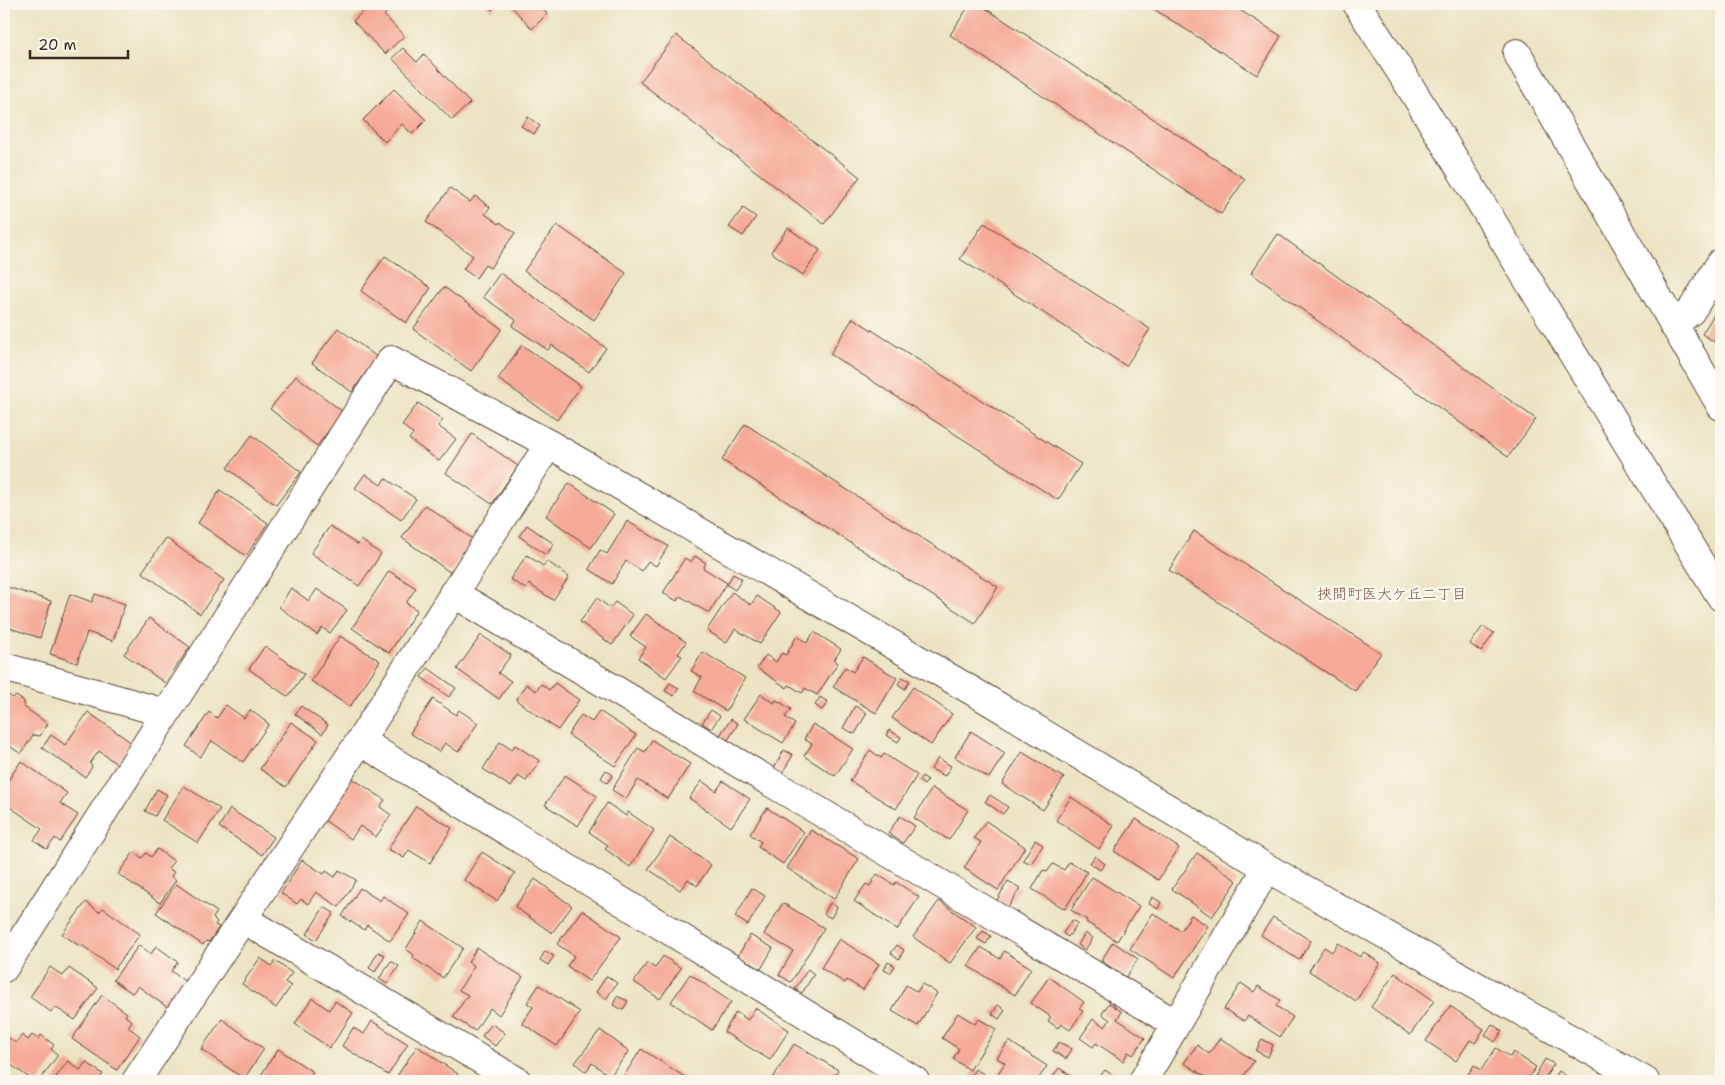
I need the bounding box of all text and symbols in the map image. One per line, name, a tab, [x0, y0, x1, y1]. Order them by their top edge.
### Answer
scale bar	[30, 28, 128, 60]
text: 20 m	[38, 35, 77, 55]
district label: 挾間町医大ケ丘二丁目	[1317, 584, 1467, 604]

